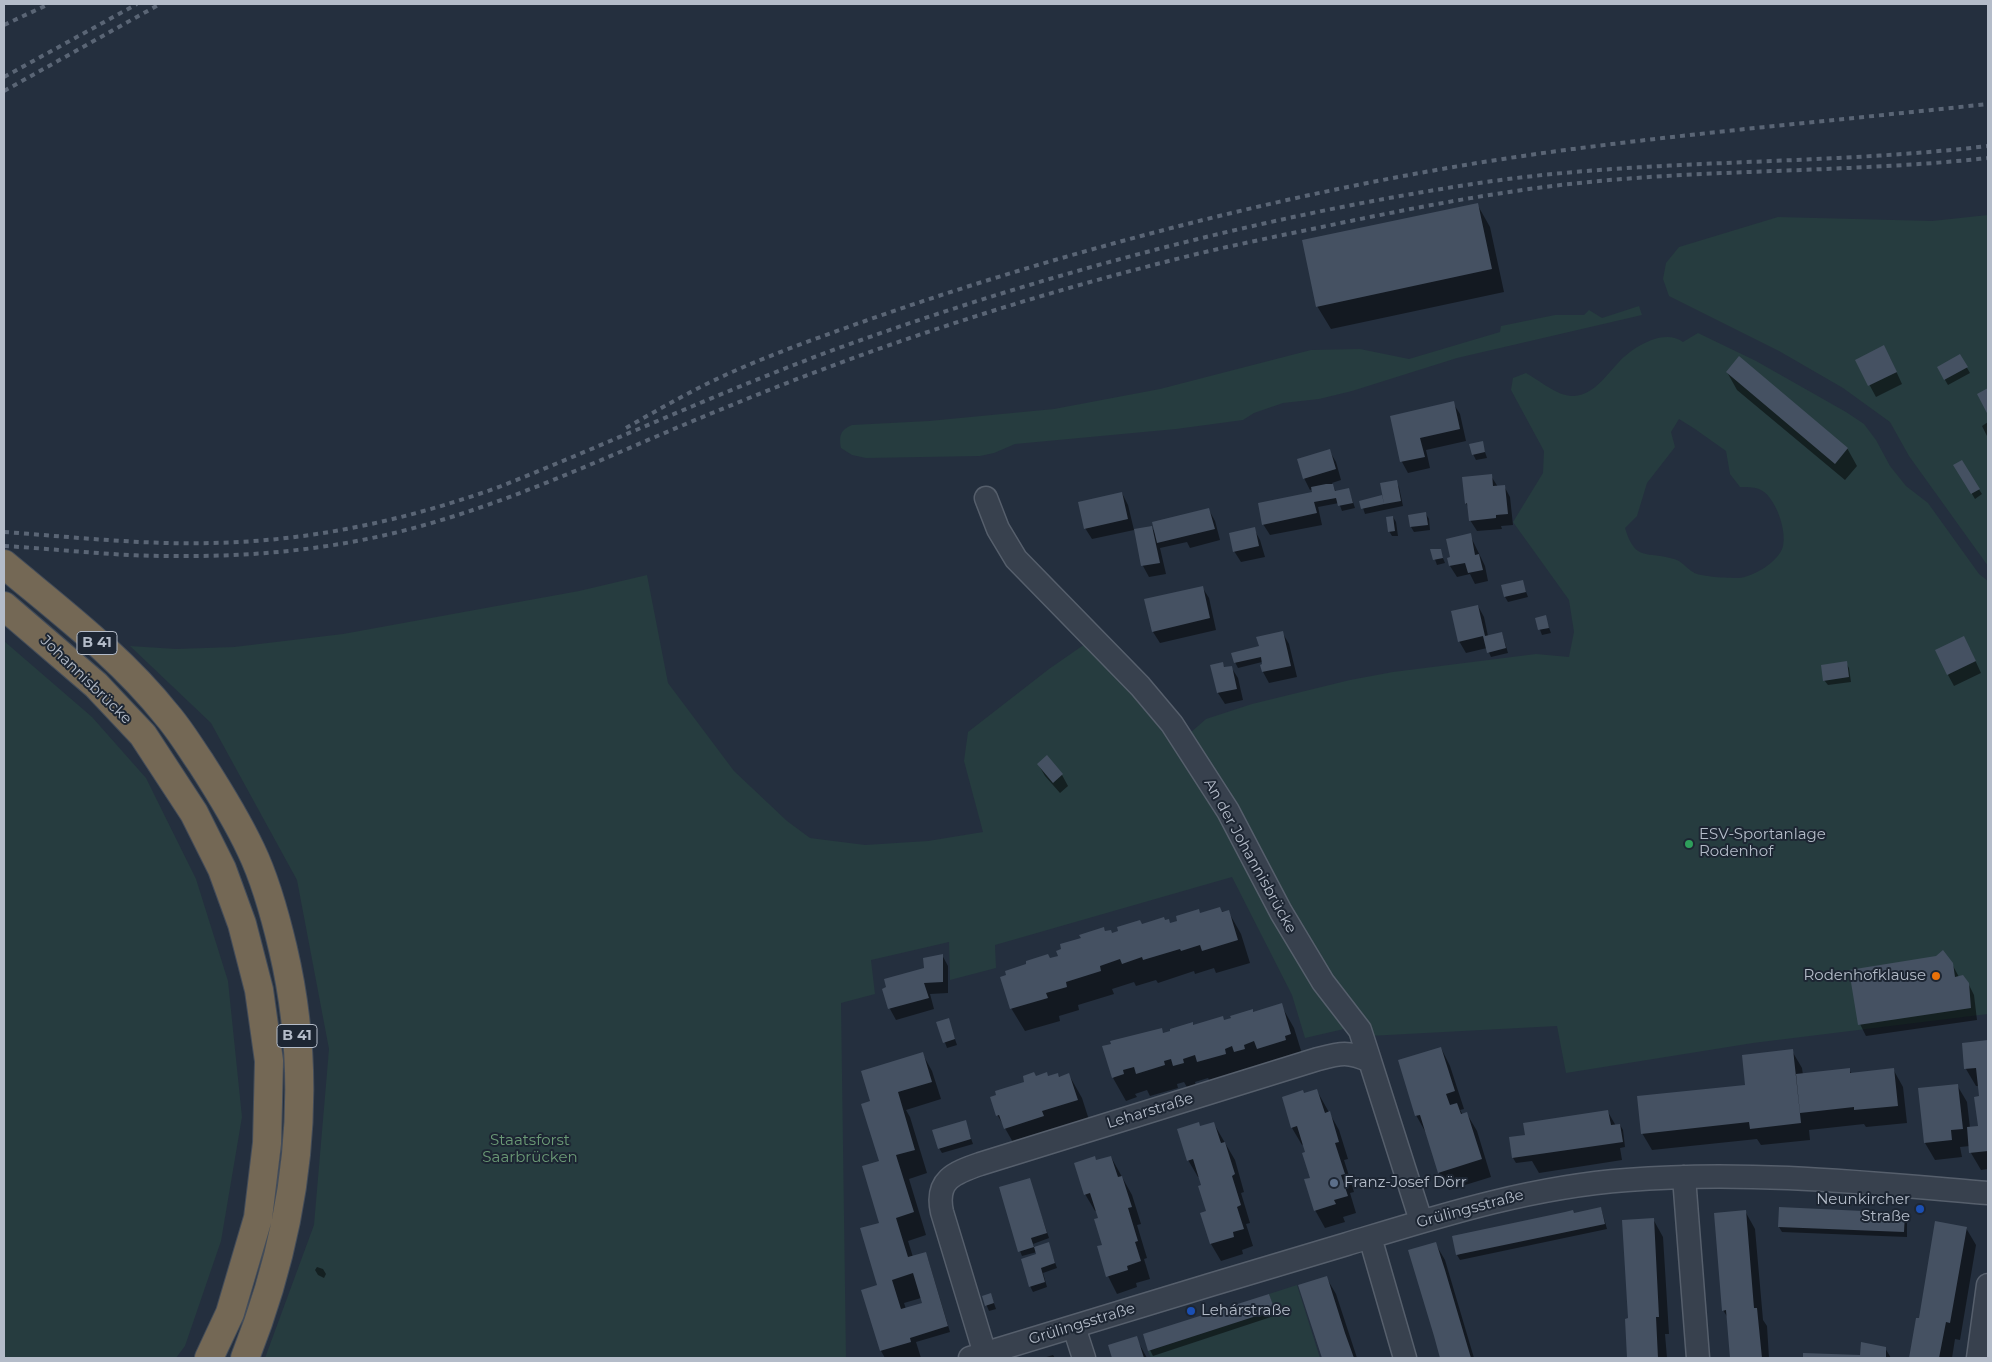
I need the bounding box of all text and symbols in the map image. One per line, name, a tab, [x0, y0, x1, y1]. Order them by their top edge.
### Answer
street label: Johannisbrücke	[37, 632, 135, 728]
road number: B 41	[77, 632, 117, 654]
street label: An der Johannisbrücke	[1200, 776, 1300, 936]
place label: ESV-Sportanlage Rodenhof	[1699, 826, 1826, 861]
marker: ESV-Sportanlage Rodenhof	[1683, 838, 1695, 850]
place label: Rodenhofklause	[1803, 967, 1926, 985]
marker: Rodenhofklause	[1930, 970, 1942, 982]
road number: B 41	[277, 1024, 317, 1048]
street label: Leharstraße	[1105, 1089, 1195, 1133]
park label: Staatsforst Saarbrücken	[482, 1132, 578, 1167]
place label: Franz-Josef Dörr	[1344, 1174, 1467, 1192]
marker: Franz-Josef Dörr	[1328, 1177, 1340, 1189]
street label: Grülingsstraße	[1414, 1186, 1526, 1232]
place label: Neunkircher Straße	[1816, 1191, 1910, 1226]
marker: Neunkircher Straße	[1914, 1203, 1926, 1215]
street label: Grülingsstraße	[1027, 1299, 1137, 1349]
place label: Lehárstraße	[1201, 1302, 1290, 1320]
marker: Lehárstraße	[1185, 1305, 1197, 1317]

